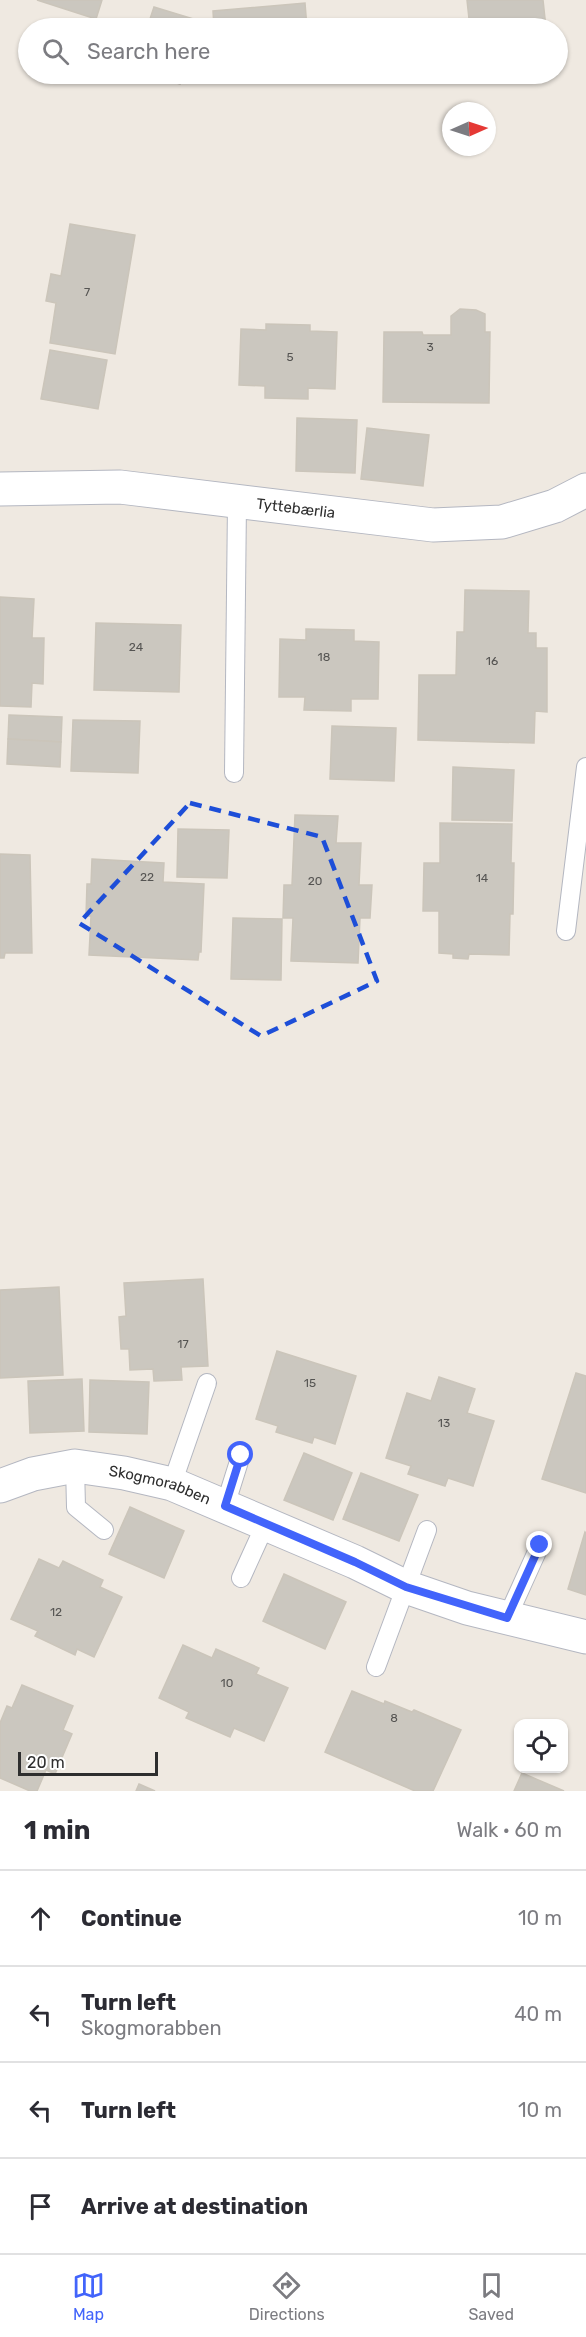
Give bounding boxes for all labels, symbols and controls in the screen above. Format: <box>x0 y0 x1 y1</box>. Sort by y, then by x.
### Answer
search box <box>18 18 568 84</box>
icon: search <box>39 35 72 68</box>
text: Search here <box>87 38 210 65</box>
north arrow <box>442 102 496 156</box>
house number: 7 <box>84 285 90 299</box>
house number: 3 <box>426 340 434 354</box>
house number: 5 <box>286 350 294 364</box>
street label: Tyttebærlia <box>255 495 336 522</box>
house number: 24 <box>129 640 144 654</box>
house number: 18 <box>318 650 330 664</box>
house number: 16 <box>486 654 498 668</box>
house number: 22 <box>140 870 154 884</box>
house number: 14 <box>476 871 489 885</box>
house number: 20 <box>308 874 322 888</box>
house number: 17 <box>177 1337 189 1351</box>
house number: 15 <box>304 1376 316 1390</box>
house number: 13 <box>438 1416 450 1430</box>
route start <box>227 1441 253 1467</box>
street label: Skogmorabben <box>108 1462 213 1508</box>
route end <box>526 1531 552 1557</box>
house number: 12 <box>50 1605 62 1619</box>
house number: 10 <box>221 1676 233 1690</box>
house number: 8 <box>390 1711 398 1725</box>
map controls <box>514 1719 568 1773</box>
button: locate <box>514 1719 568 1773</box>
scale bar <box>18 1749 158 1776</box>
text: 20 m <box>27 1753 65 1772</box>
text: 1 min <box>24 1815 90 1846</box>
text: Walk · 60 m <box>457 1818 562 1842</box>
icon: ahead <box>24 1902 57 1935</box>
text: Continue <box>81 1905 182 1932</box>
text: 10 m <box>518 1906 562 1930</box>
text: Turn left <box>81 1989 176 2016</box>
icon: left <box>24 1998 57 2031</box>
text: 40 m <box>514 2002 562 2026</box>
text: Skogmorabben <box>81 2016 222 2040</box>
icon: left <box>24 2094 57 2127</box>
text: Turn left <box>81 2097 176 2124</box>
text: 10 m <box>518 2098 562 2122</box>
icon: arrive <box>24 2190 57 2223</box>
text: Arrive at destination <box>81 2193 308 2220</box>
tab: Map <box>72 2269 105 2324</box>
tab: Directions <box>249 2269 325 2324</box>
tab: Saved <box>468 2269 514 2324</box>

